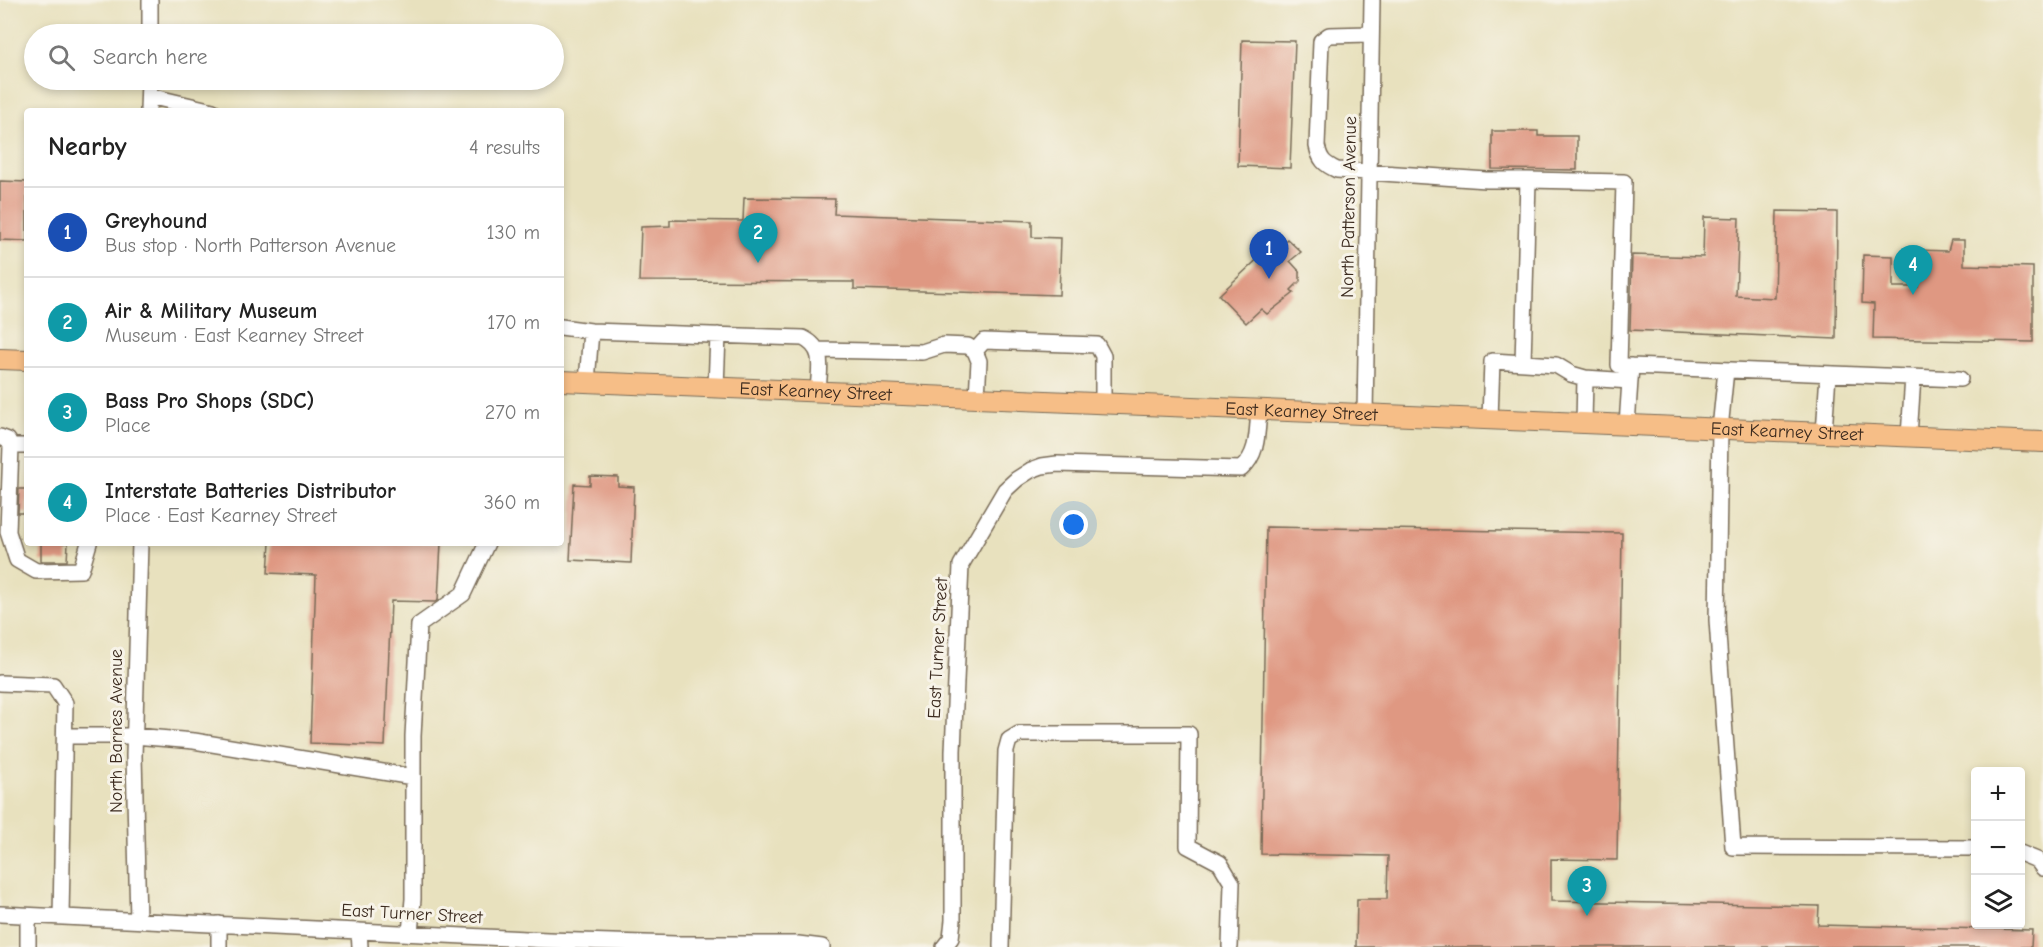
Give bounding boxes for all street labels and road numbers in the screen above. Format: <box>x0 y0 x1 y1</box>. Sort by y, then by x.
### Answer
street label: North Patterson Avenue <box>1337 116 1361 298</box>
street label: East Kearney Street <box>739 378 893 405</box>
street label: East Kearney Street <box>1225 398 1379 425</box>
street label: East Kearney Street <box>1710 418 1864 445</box>
street label: East Turner Street <box>924 576 952 719</box>
street label: North Barnes Avenue <box>106 649 127 813</box>
street label: East Turner Street <box>341 900 484 928</box>

